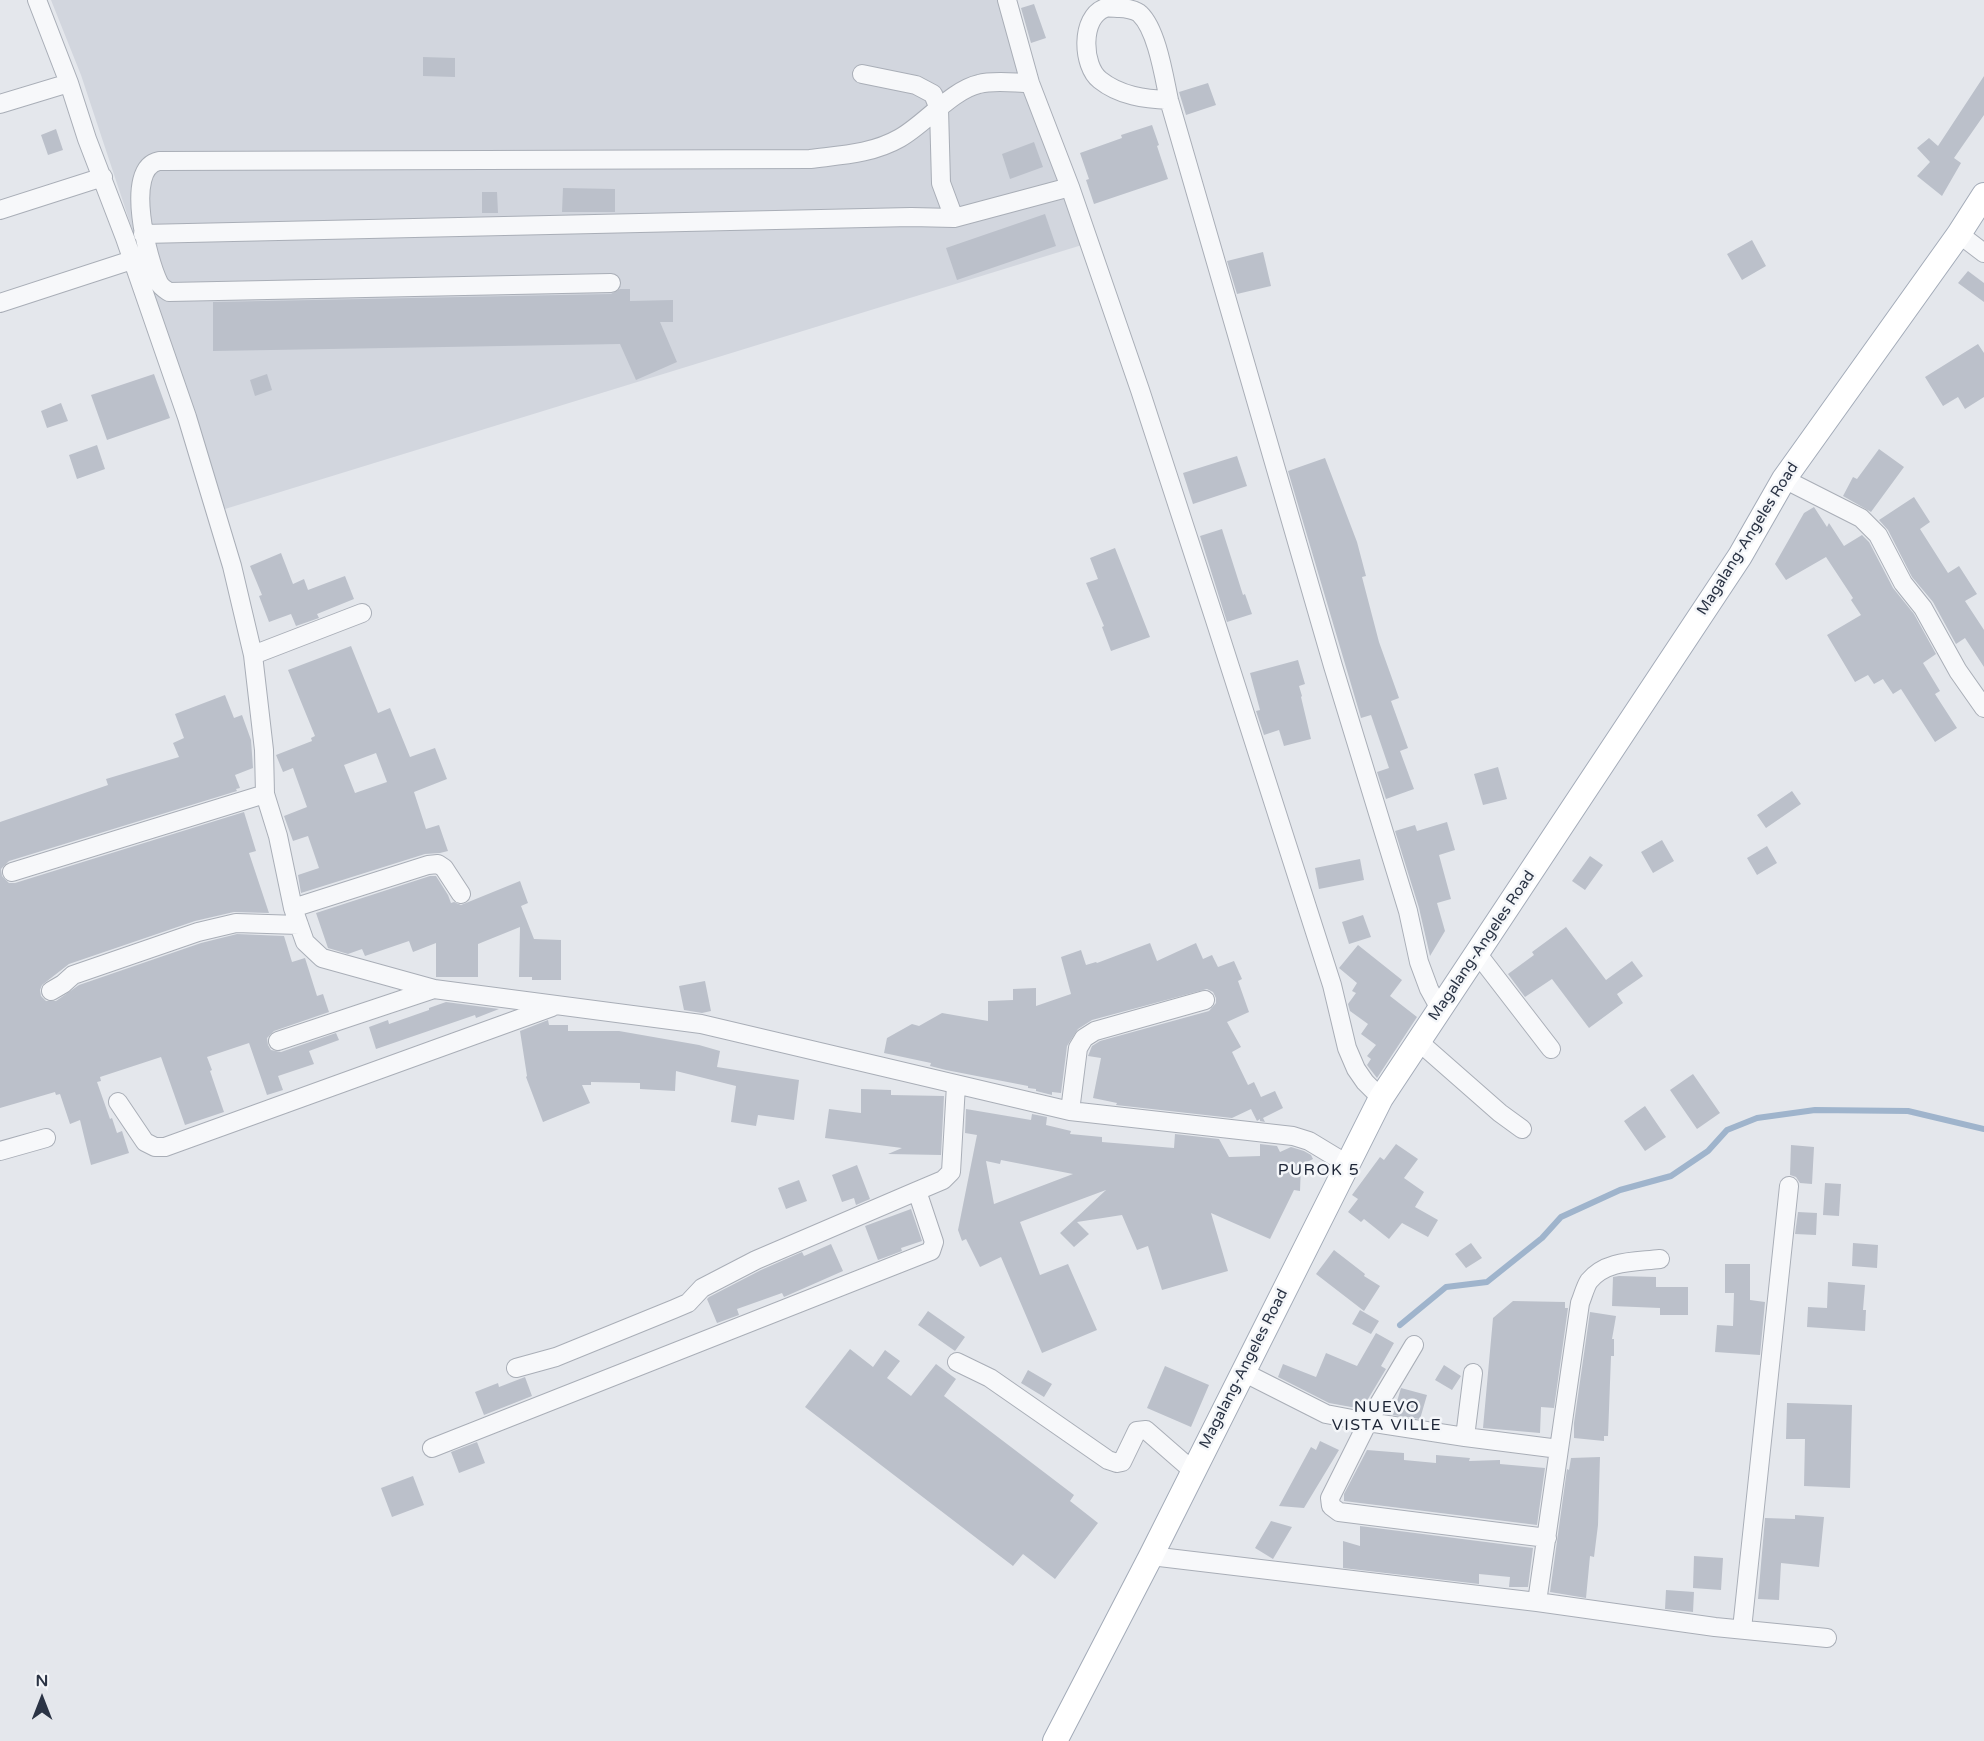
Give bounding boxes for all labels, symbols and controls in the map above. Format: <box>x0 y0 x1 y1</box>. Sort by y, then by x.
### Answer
street label: Magalang-Angeles Road <box>1694 459 1802 619</box>
street label: Magalang-Angeles Road <box>1425 868 1539 1024</box>
district label: PUROK 5 <box>1278 1161 1360 1181</box>
street label: Magalang-Angeles Road <box>1196 1286 1292 1452</box>
district label: NUEVO VISTA VILLE <box>1332 1398 1442 1436</box>
north arrow <box>12 1669 72 1729</box>
text: N <box>36 1671 48 1691</box>

